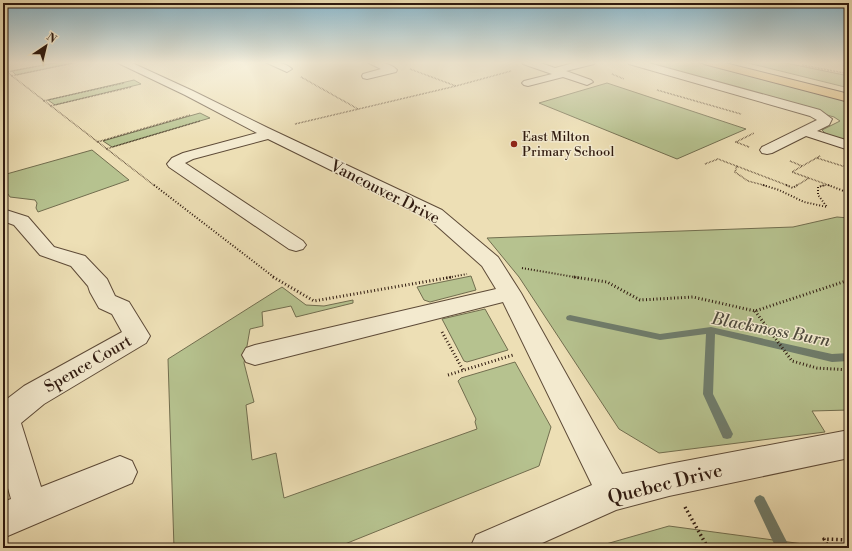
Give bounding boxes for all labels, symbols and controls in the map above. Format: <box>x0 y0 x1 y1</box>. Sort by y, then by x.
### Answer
north arrow <box>26 26 66 66</box>
text: N <box>44 30 59 47</box>
place label: East Milton Primary School <box>522 129 614 160</box>
marker: East Milton Primary School <box>509 139 519 149</box>
street label: Vancouver Drive <box>326 155 443 228</box>
water label: Blackmoss Burn <box>709 308 833 352</box>
street label: Spence Court <box>41 331 136 397</box>
street label: Quebec Drive <box>605 458 725 510</box>

